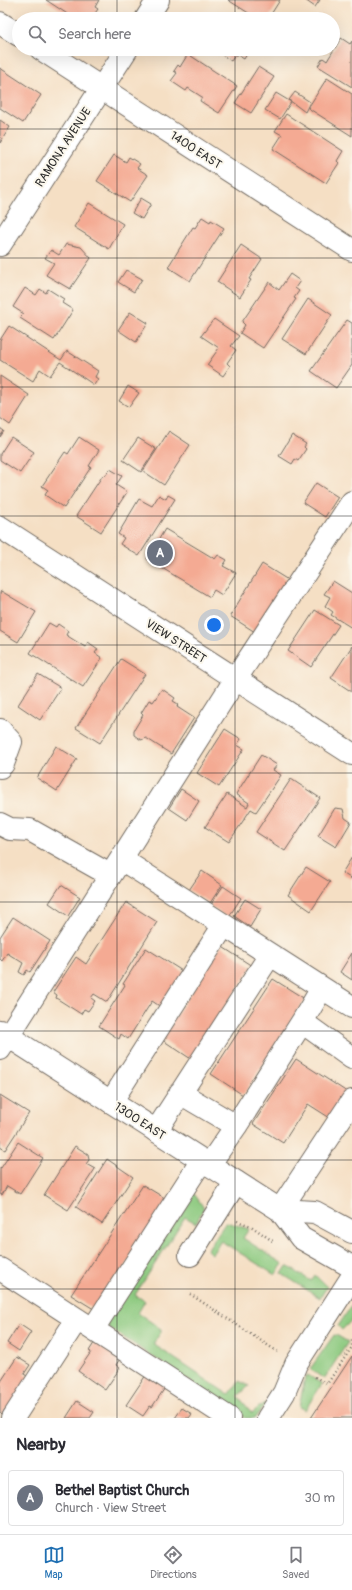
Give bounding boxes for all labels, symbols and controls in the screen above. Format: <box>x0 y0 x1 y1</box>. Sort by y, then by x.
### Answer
search box <box>12 12 340 56</box>
icon: search <box>26 23 48 45</box>
text: Search here <box>58 25 131 44</box>
street label: RAMONA AVENUE <box>32 105 95 190</box>
street label: 1400 EAST <box>167 128 225 173</box>
pin: A <box>147 538 173 568</box>
your location <box>204 615 224 635</box>
street label: VIEW STREET <box>143 616 209 667</box>
street label: 1300 EAST <box>111 1099 168 1144</box>
text: Nearby <box>16 1434 65 1455</box>
text: Bethel Baptist Church <box>55 1481 189 1500</box>
text: A <box>26 1490 34 1506</box>
text: 30 m <box>305 1490 335 1506</box>
text: Church · View Street <box>55 1500 166 1516</box>
tab: Map <box>43 1544 65 1581</box>
tab: Directions <box>150 1544 197 1581</box>
tab: Saved <box>282 1544 309 1581</box>

